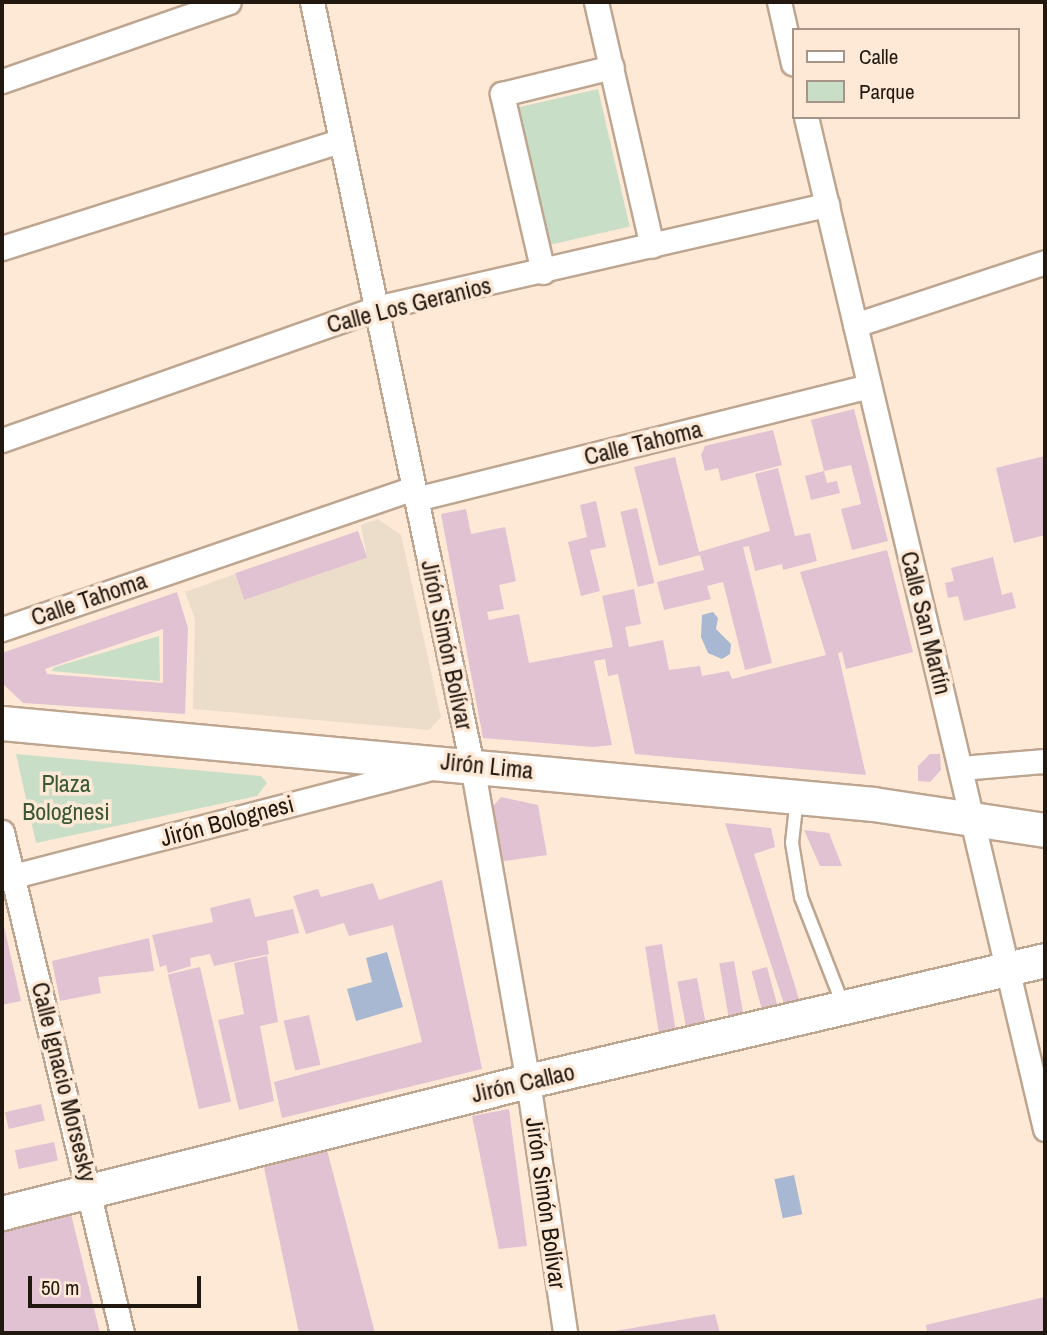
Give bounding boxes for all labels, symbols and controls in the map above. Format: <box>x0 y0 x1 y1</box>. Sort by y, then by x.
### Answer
legend <box>792 28 1019 119</box>
text: Calle <box>859 42 898 71</box>
text: Parque <box>859 77 915 106</box>
street label: Calle Los Geranios <box>324 271 494 339</box>
street label: Calle Tahoma <box>581 414 705 472</box>
street label: Calle San Martín <box>894 548 958 698</box>
street label: Jirón Simón Bolívar <box>415 557 479 733</box>
street label: Calle Tahoma <box>27 566 151 632</box>
street label: Jirón Lima <box>439 747 535 785</box>
park label: Plaza Bolognesi <box>22 770 110 826</box>
street label: Jirón Bolognesi <box>157 789 297 853</box>
street label: Calle Ignacio Morsesky <box>25 979 103 1185</box>
street label: Jirón Callao <box>469 1057 577 1109</box>
street label: Jirón Simón Bolívar <box>520 1115 572 1291</box>
scale bar <box>32 1262 205 1306</box>
text: 50 m <box>41 1273 79 1302</box>

